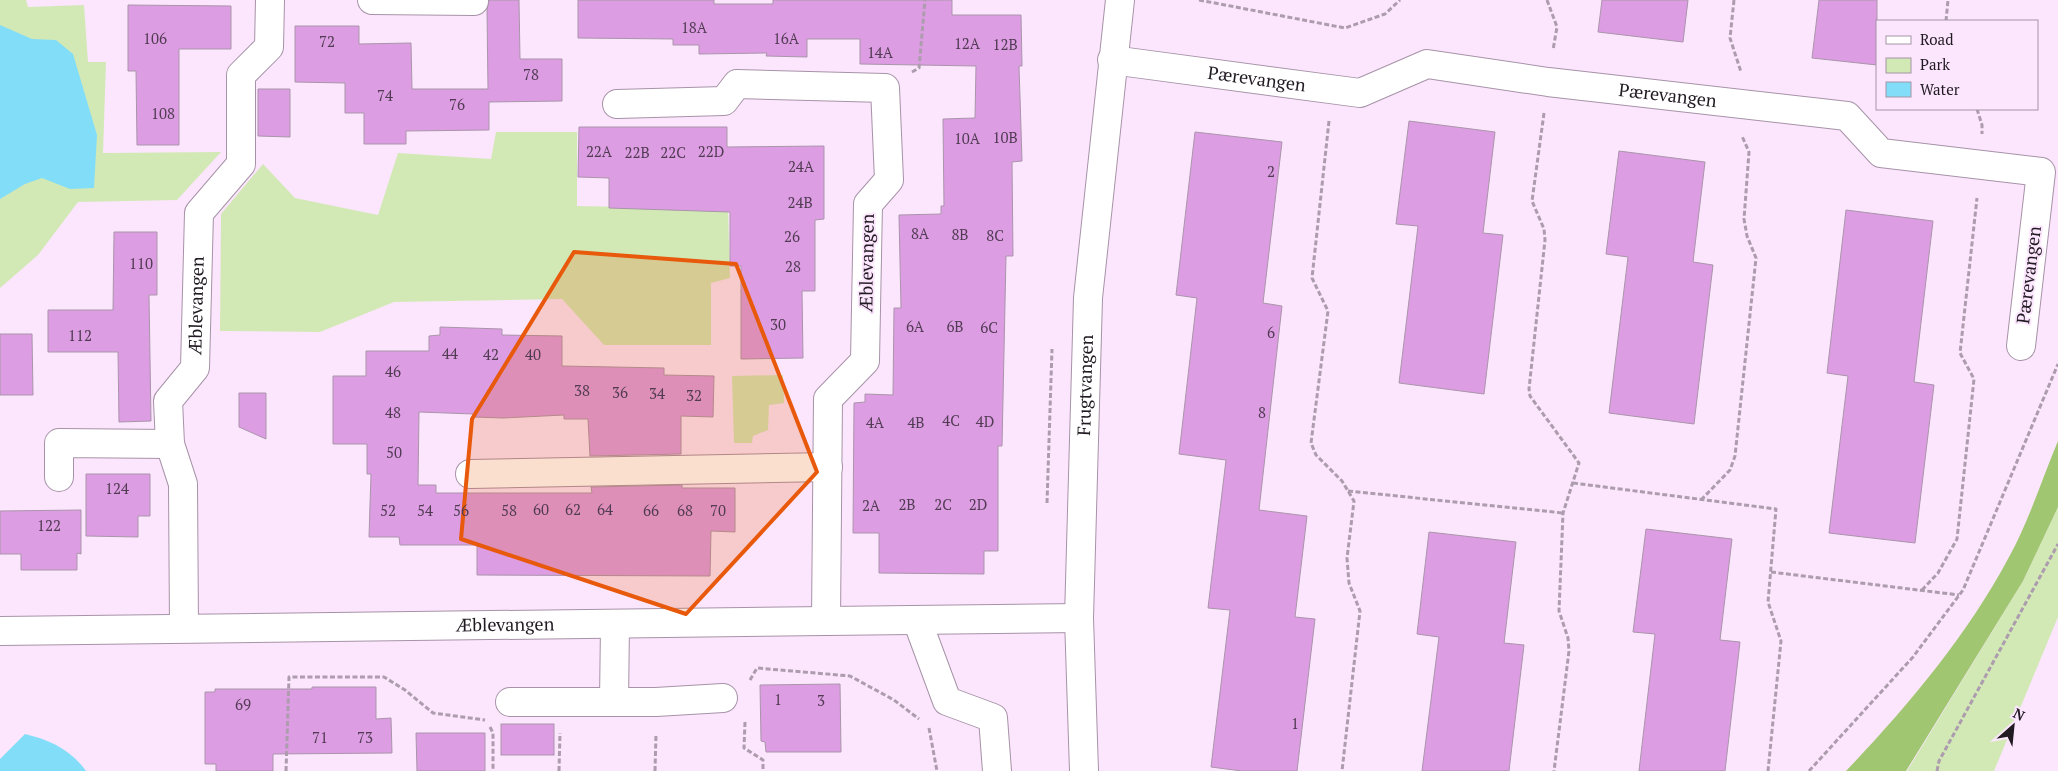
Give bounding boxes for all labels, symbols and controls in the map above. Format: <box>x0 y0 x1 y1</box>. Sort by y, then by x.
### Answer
house number: 18A <box>681 17 708 37</box>
legend <box>1876 20 2038 110</box>
house number: 106 <box>143 28 167 48</box>
house number: 16A <box>773 28 800 48</box>
text: Road <box>1920 29 1953 49</box>
house number: 72 <box>319 31 335 51</box>
house number: 12A <box>954 33 981 53</box>
house number: 12B <box>992 34 1018 54</box>
house number: 14A <box>867 42 894 62</box>
text: Park <box>1920 54 1950 74</box>
street label: Pærevangen <box>1206 60 1308 97</box>
house number: 78 <box>523 64 539 84</box>
street label: Pærevangen <box>1617 77 1718 112</box>
text: Water <box>1920 79 1960 99</box>
house number: 74 <box>377 85 393 105</box>
house number: 76 <box>449 94 465 114</box>
house number: 108 <box>151 103 175 123</box>
house number: 10B <box>992 127 1018 147</box>
house number: 10A <box>954 128 981 148</box>
house number: 22A <box>586 141 613 161</box>
house number: 22D <box>698 141 724 161</box>
house number: 22B <box>624 142 650 162</box>
house number: 22C <box>660 142 686 162</box>
house number: 24A <box>788 156 815 176</box>
house number: 2 <box>1267 161 1275 181</box>
house number: 24B <box>787 192 813 212</box>
street label: Æblevangen <box>853 213 879 313</box>
house number: 8A <box>911 223 930 243</box>
house number: 8B <box>951 224 969 244</box>
street label: Pærevangen <box>2010 224 2046 325</box>
house number: 8C <box>986 225 1004 245</box>
house number: 26 <box>784 226 800 246</box>
house number: 110 <box>129 253 153 273</box>
street label: Æblevangen <box>182 256 209 355</box>
house number: 28 <box>785 256 801 276</box>
house number: 30 <box>770 314 786 334</box>
house number: 6A <box>906 316 925 336</box>
house number: 6B <box>946 316 964 336</box>
house number: 6C <box>980 317 998 337</box>
house number: 6 <box>1267 322 1275 342</box>
house number: 112 <box>68 325 92 345</box>
street label: Frugtvangen <box>1071 334 1098 436</box>
house number: 44 <box>442 343 458 363</box>
house number: 42 <box>483 344 499 364</box>
house number: 40 <box>525 344 541 364</box>
house number: 46 <box>385 361 401 381</box>
house number: 38 <box>574 380 590 400</box>
house number: 36 <box>612 382 628 402</box>
house number: 34 <box>649 383 665 403</box>
house number: 32 <box>686 385 702 405</box>
house number: 48 <box>385 402 401 422</box>
house number: 8 <box>1258 402 1266 422</box>
house number: 4C <box>942 410 960 430</box>
house number: 4D <box>976 411 994 431</box>
house number: 4A <box>866 412 885 432</box>
house number: 4B <box>907 412 925 432</box>
house number: 50 <box>386 442 402 462</box>
house number: 124 <box>105 478 129 498</box>
house number: 2B <box>898 494 916 514</box>
house number: 2C <box>934 494 952 514</box>
house number: 2D <box>969 494 987 514</box>
house number: 2A <box>862 495 881 515</box>
house number: 60 <box>533 499 549 519</box>
house number: 62 <box>565 499 581 519</box>
house number: 64 <box>597 499 613 519</box>
house number: 52 <box>380 500 396 520</box>
house number: 54 <box>417 500 433 520</box>
house number: 56 <box>453 500 469 520</box>
house number: 58 <box>501 500 517 520</box>
house number: 66 <box>643 500 659 520</box>
house number: 68 <box>677 500 693 520</box>
house number: 70 <box>710 500 726 520</box>
house number: 122 <box>37 515 61 535</box>
street label: Æblevangen <box>455 611 555 637</box>
house number: 1 <box>774 689 782 709</box>
house number: 3 <box>817 690 825 710</box>
house number: 69 <box>235 694 251 714</box>
north arrow <box>1988 701 2038 751</box>
text: N <box>2010 703 2029 725</box>
house number: 1 <box>1291 713 1299 733</box>
house number: 71 <box>312 727 328 747</box>
house number: 73 <box>357 727 373 747</box>

